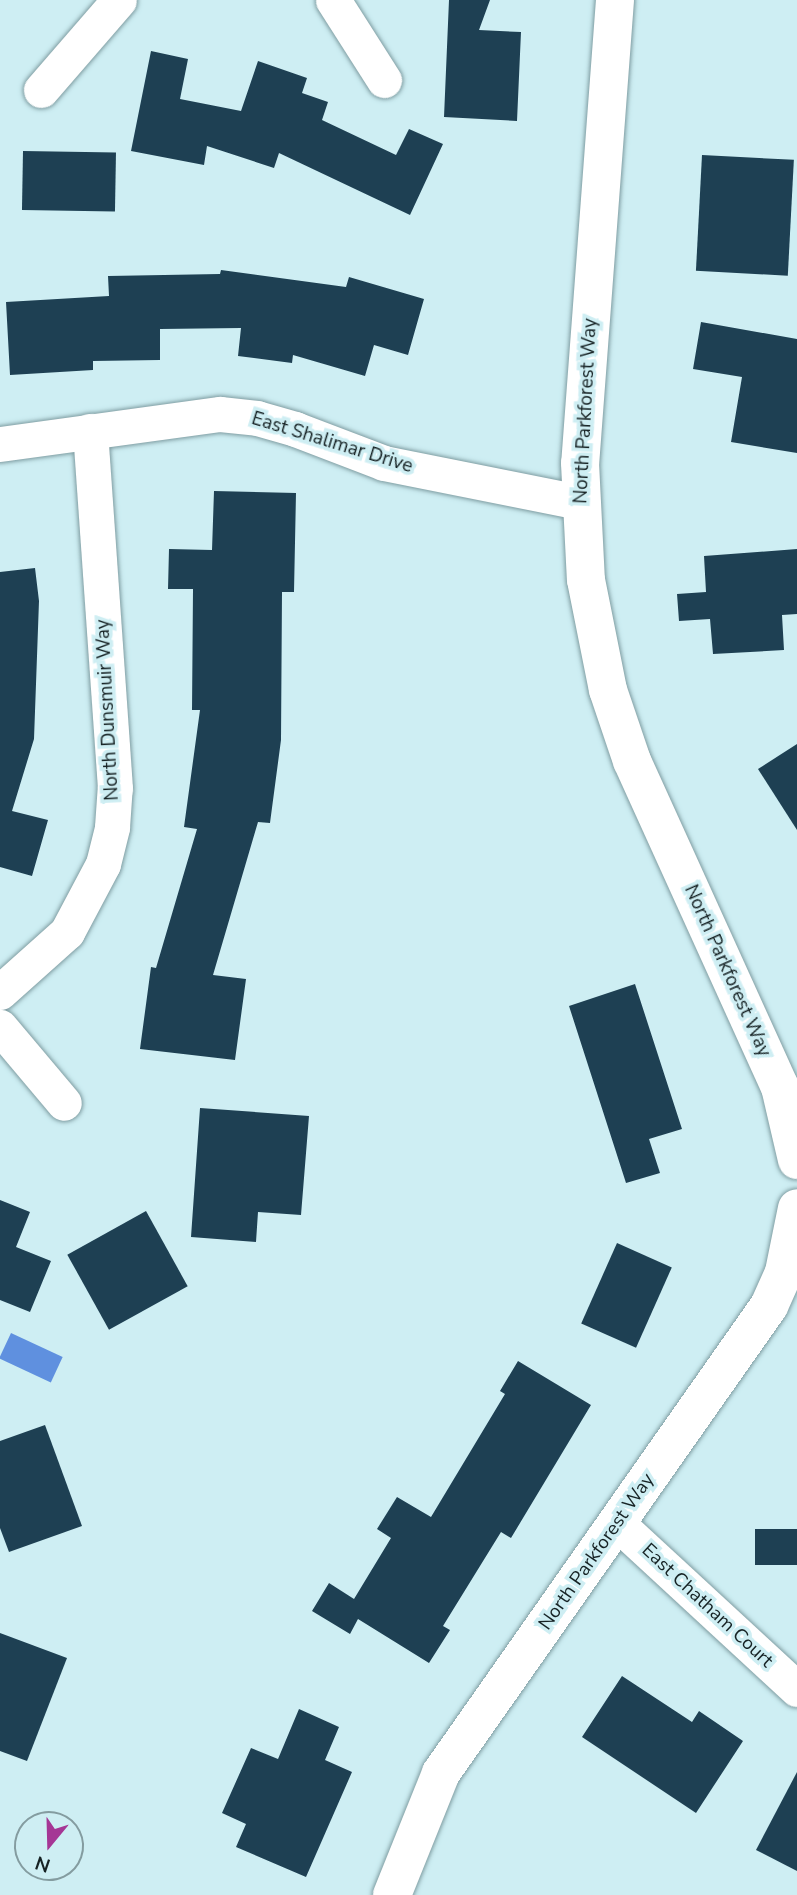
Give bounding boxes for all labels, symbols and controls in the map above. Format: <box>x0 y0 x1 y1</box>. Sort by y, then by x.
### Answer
street label: North Parkforest Way <box>570 318 602 504</box>
street label: East Shalimar Drive <box>249 408 415 478</box>
street label: North Dunsmuir Way <box>92 619 124 801</box>
street label: North Parkforest Way <box>679 882 775 1060</box>
street label: North Parkforest Way <box>534 1469 660 1635</box>
street label: East Chatham Court <box>637 1539 777 1673</box>
north arrow <box>14 1811 84 1881</box>
text: N <box>32 1849 54 1879</box>

